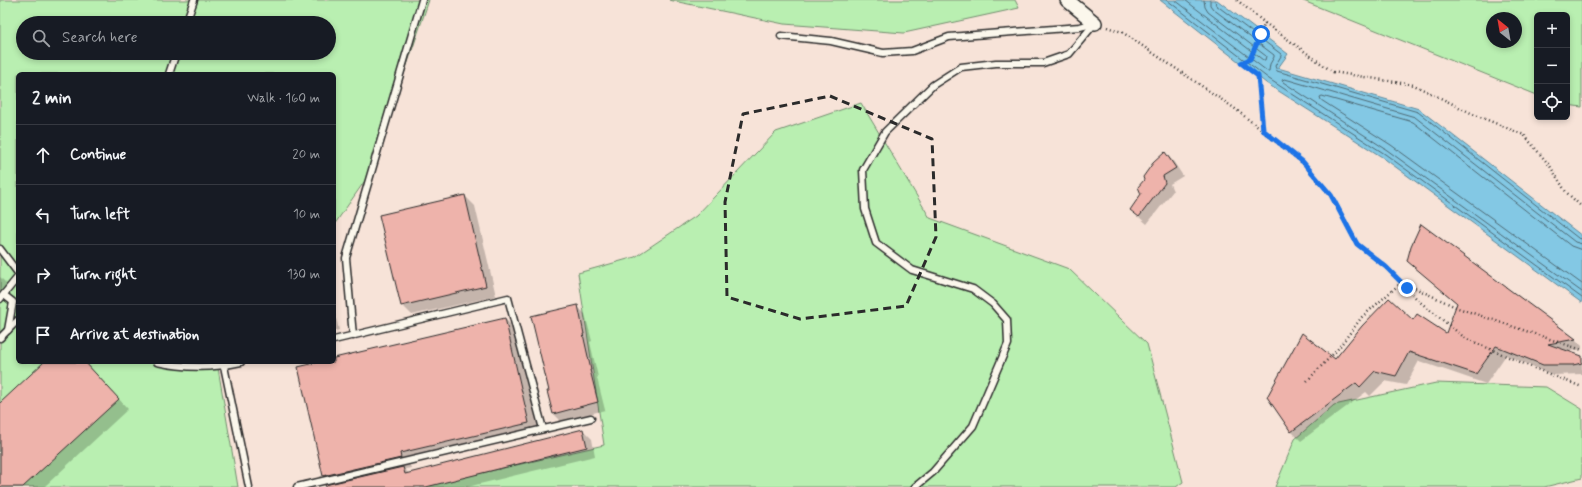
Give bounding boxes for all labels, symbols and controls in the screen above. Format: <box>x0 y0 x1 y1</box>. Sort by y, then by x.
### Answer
north arrow <box>1486 12 1522 48</box>
map controls <box>1534 12 1570 120</box>
button: + <box>1534 12 1570 48</box>
search box <box>16 16 336 60</box>
route start <box>1252 25 1270 43</box>
icon: search <box>30 27 52 49</box>
text: Search here <box>62 28 138 48</box>
button: − <box>1534 48 1570 84</box>
button: locate <box>1534 84 1570 120</box>
text: 2 min <box>32 87 72 109</box>
text: Walk · 160 m <box>247 90 320 107</box>
icon: ahead <box>32 144 54 166</box>
text: Continue <box>70 145 126 165</box>
text: 20 m <box>292 146 320 163</box>
icon: left <box>32 204 54 226</box>
text: Turn left <box>70 205 130 225</box>
text: 10 m <box>293 206 320 223</box>
icon: right <box>32 264 54 286</box>
text: Turn right <box>70 265 137 285</box>
text: 130 m <box>287 266 320 283</box>
route end <box>1398 279 1416 297</box>
icon: arrive <box>32 324 54 346</box>
text: Arrive at destination <box>70 325 199 345</box>

